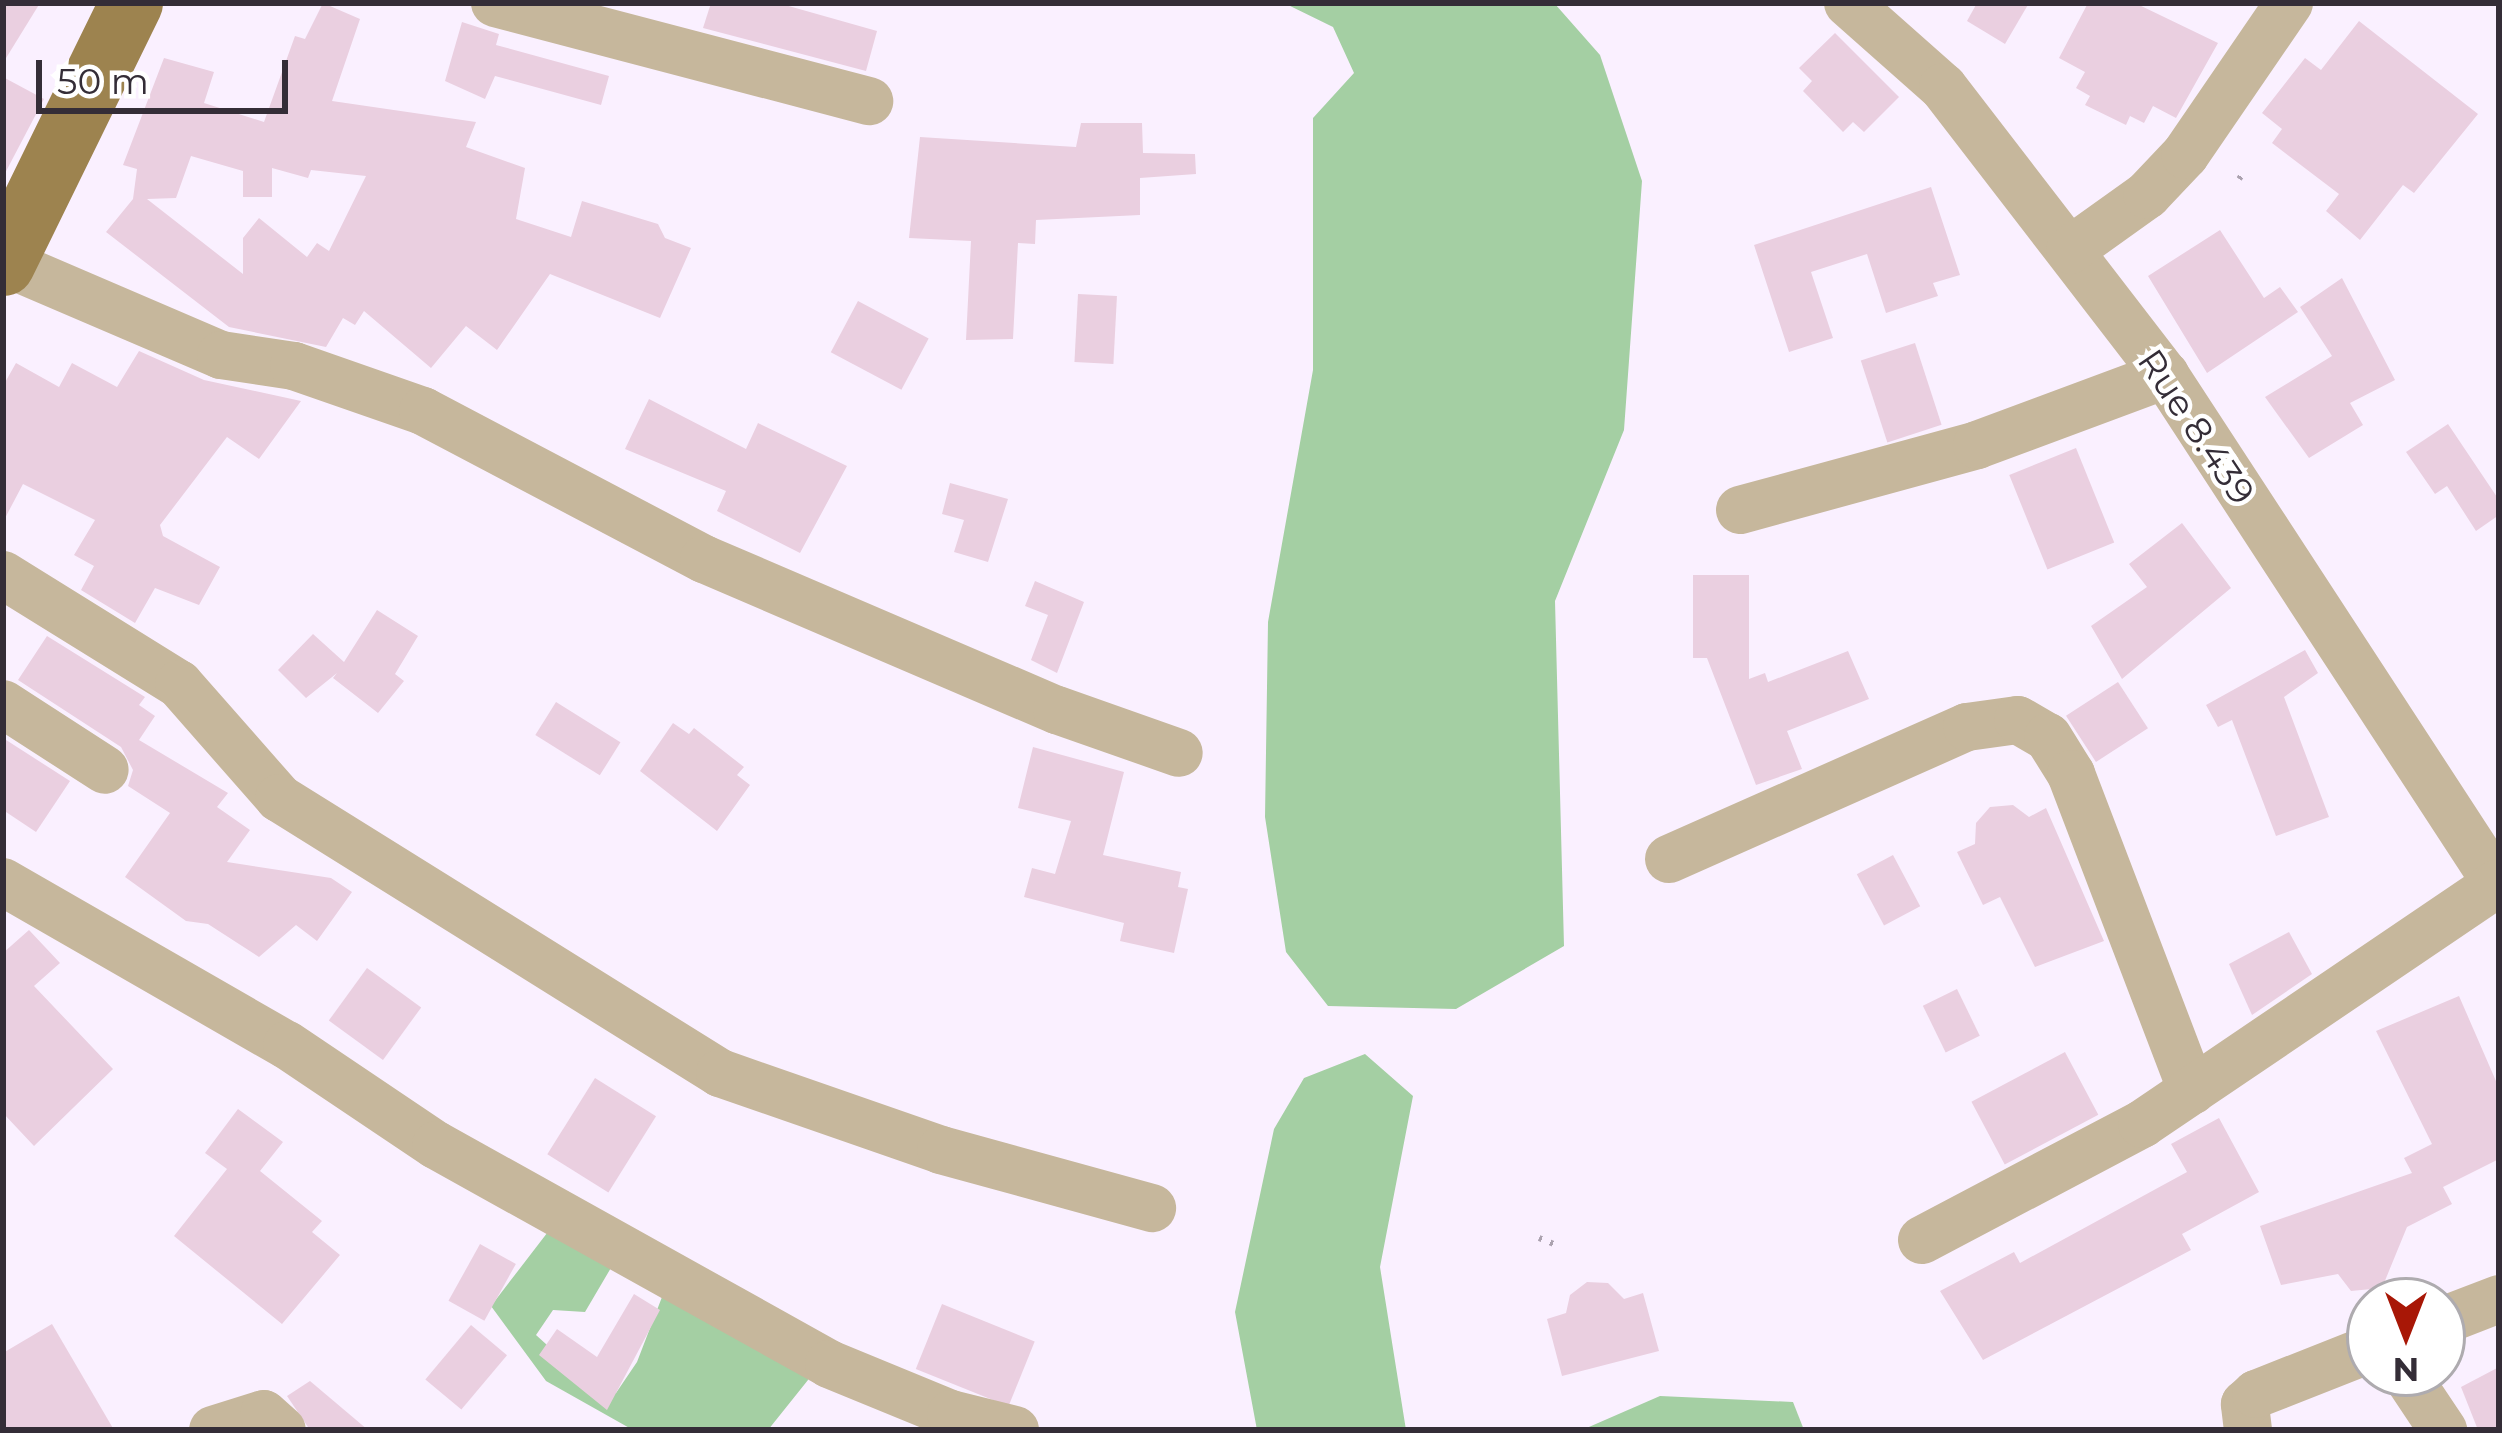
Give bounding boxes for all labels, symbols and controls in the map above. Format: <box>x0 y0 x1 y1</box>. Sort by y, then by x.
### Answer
scale bar <box>42 36 294 110</box>
text: 50 m <box>57 59 149 103</box>
street label: Rue 8.439 <box>2128 341 2264 513</box>
north arrow <box>2346 1277 2466 1397</box>
text: N <box>2393 1350 2419 1390</box>

